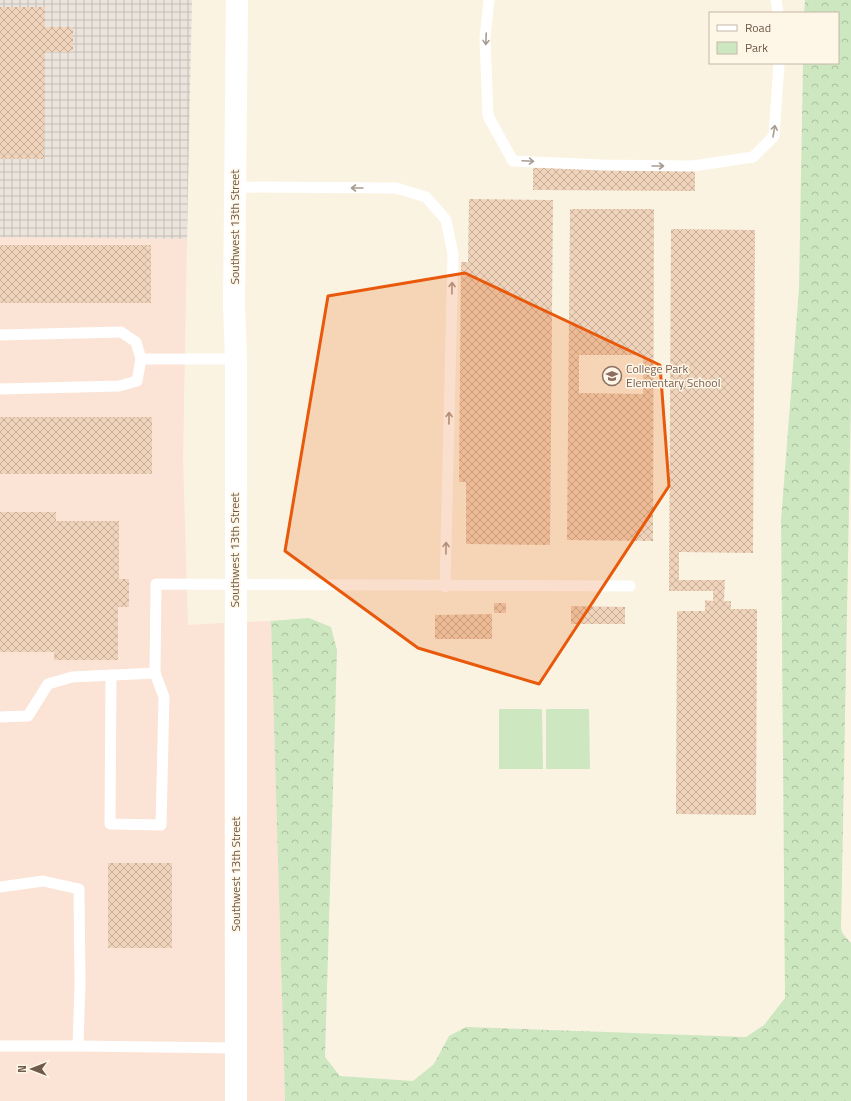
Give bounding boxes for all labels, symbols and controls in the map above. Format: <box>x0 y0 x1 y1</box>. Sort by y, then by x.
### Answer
legend <box>709 12 839 64</box>
text: Road <box>745 18 771 37</box>
one-way arrow <box>482 32 490 45</box>
text: Park <box>745 38 768 57</box>
one-way arrow <box>770 125 778 138</box>
one-way arrow <box>521 158 534 165</box>
one-way arrow <box>651 162 664 170</box>
street label: Southwest 13th Street <box>225 169 244 285</box>
one-way arrow <box>351 184 364 192</box>
one-way arrow <box>449 282 456 295</box>
place label: College Park Elementary School <box>626 359 720 392</box>
school or university icon: College Park Elementary School <box>601 365 623 387</box>
one-way arrow <box>446 412 453 425</box>
street label: Southwest 13th Street <box>225 492 244 608</box>
one-way arrow <box>442 542 450 555</box>
street label: Southwest 13th Street <box>226 816 245 932</box>
north arrow <box>12 1049 52 1089</box>
text: N <box>14 1065 30 1073</box>

